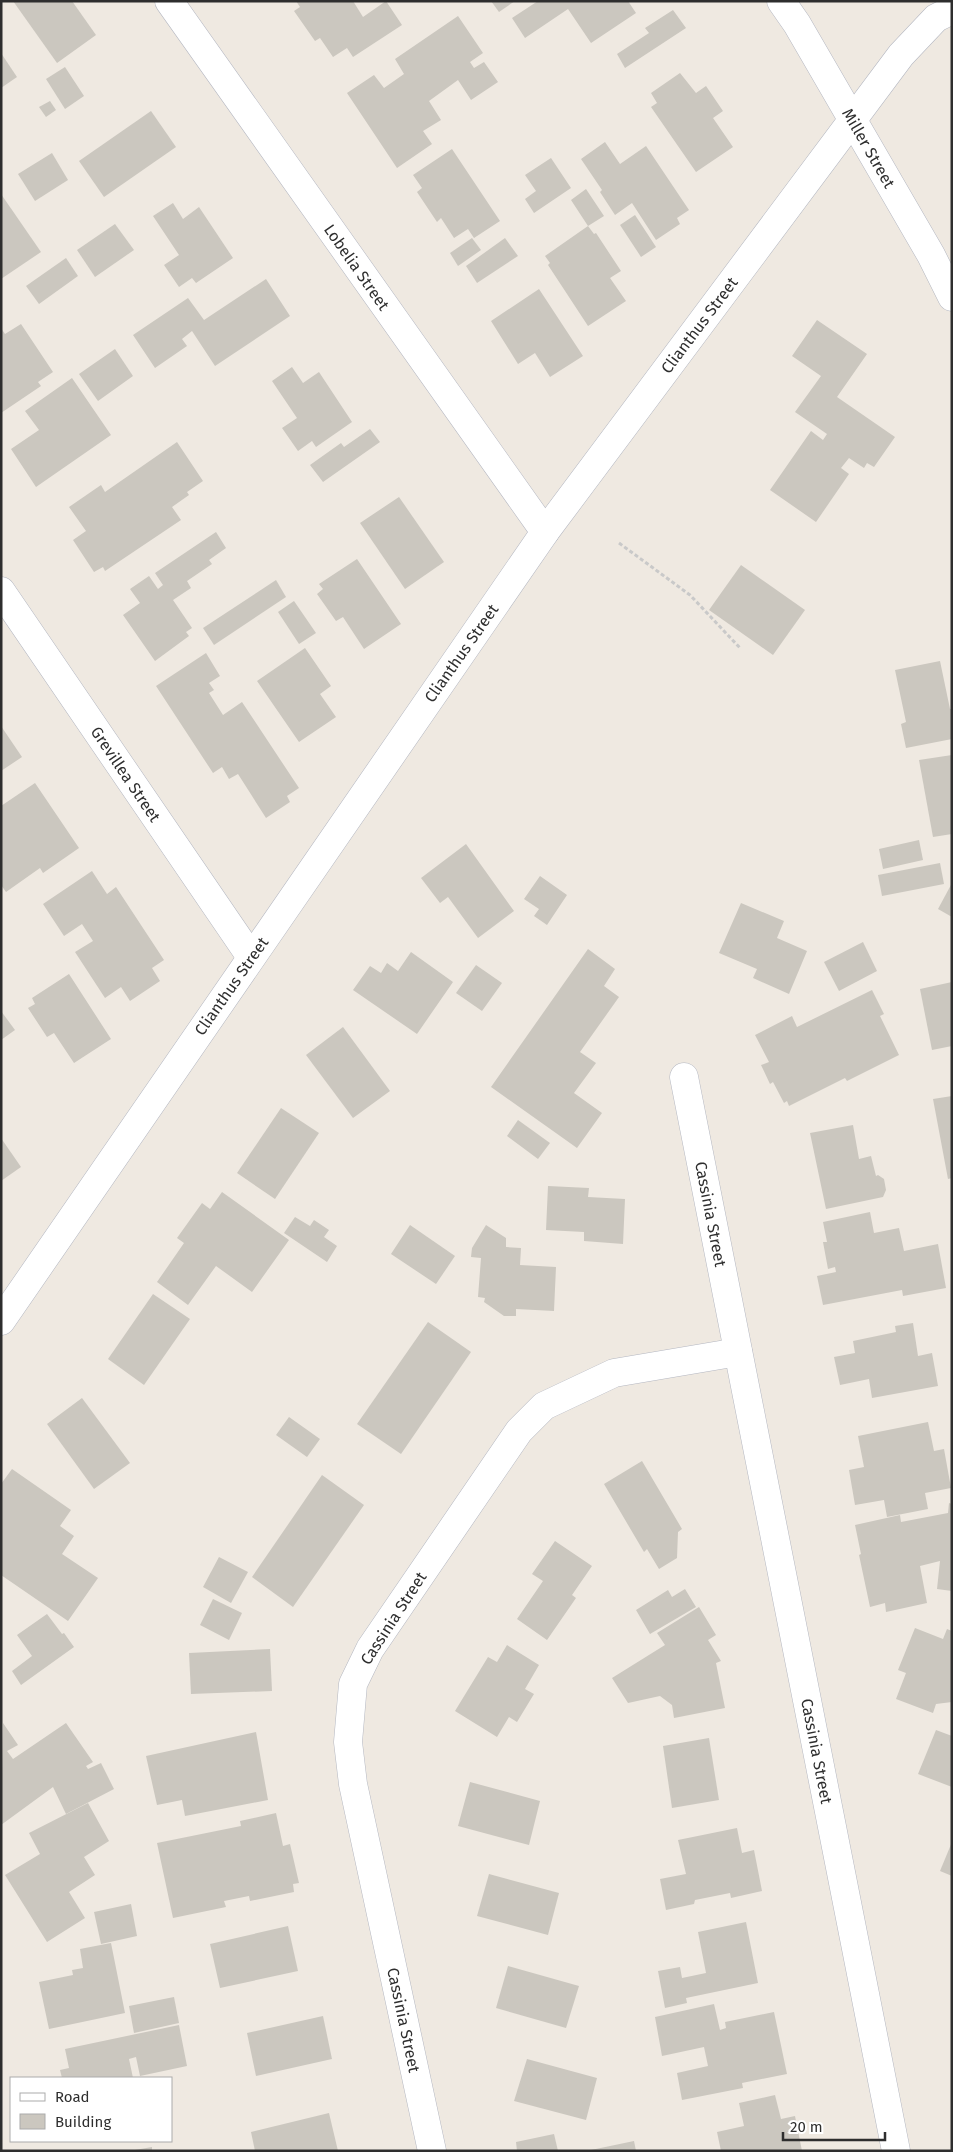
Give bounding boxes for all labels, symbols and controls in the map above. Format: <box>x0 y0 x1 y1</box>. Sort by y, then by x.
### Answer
street label: Miller Street <box>838 105 899 192</box>
street label: Lobelia Street <box>320 221 393 314</box>
street label: Clianthus Street <box>657 273 742 377</box>
street label: Clianthus Street <box>420 600 502 706</box>
street label: Grevillea Street <box>87 723 165 826</box>
street label: Clianthus Street <box>190 933 272 1039</box>
street label: Cassinia Street <box>691 1160 730 1269</box>
street label: Cassinia Street <box>356 1568 431 1668</box>
street label: Cassinia Street <box>797 1697 836 1806</box>
street label: Cassinia Street <box>383 1966 424 2075</box>
legend <box>10 2077 172 2142</box>
text: Road <box>55 2088 90 2106</box>
scale bar <box>783 2110 886 2142</box>
text: Building <box>55 2113 111 2131</box>
text: 20 m <box>790 2118 823 2136</box>

